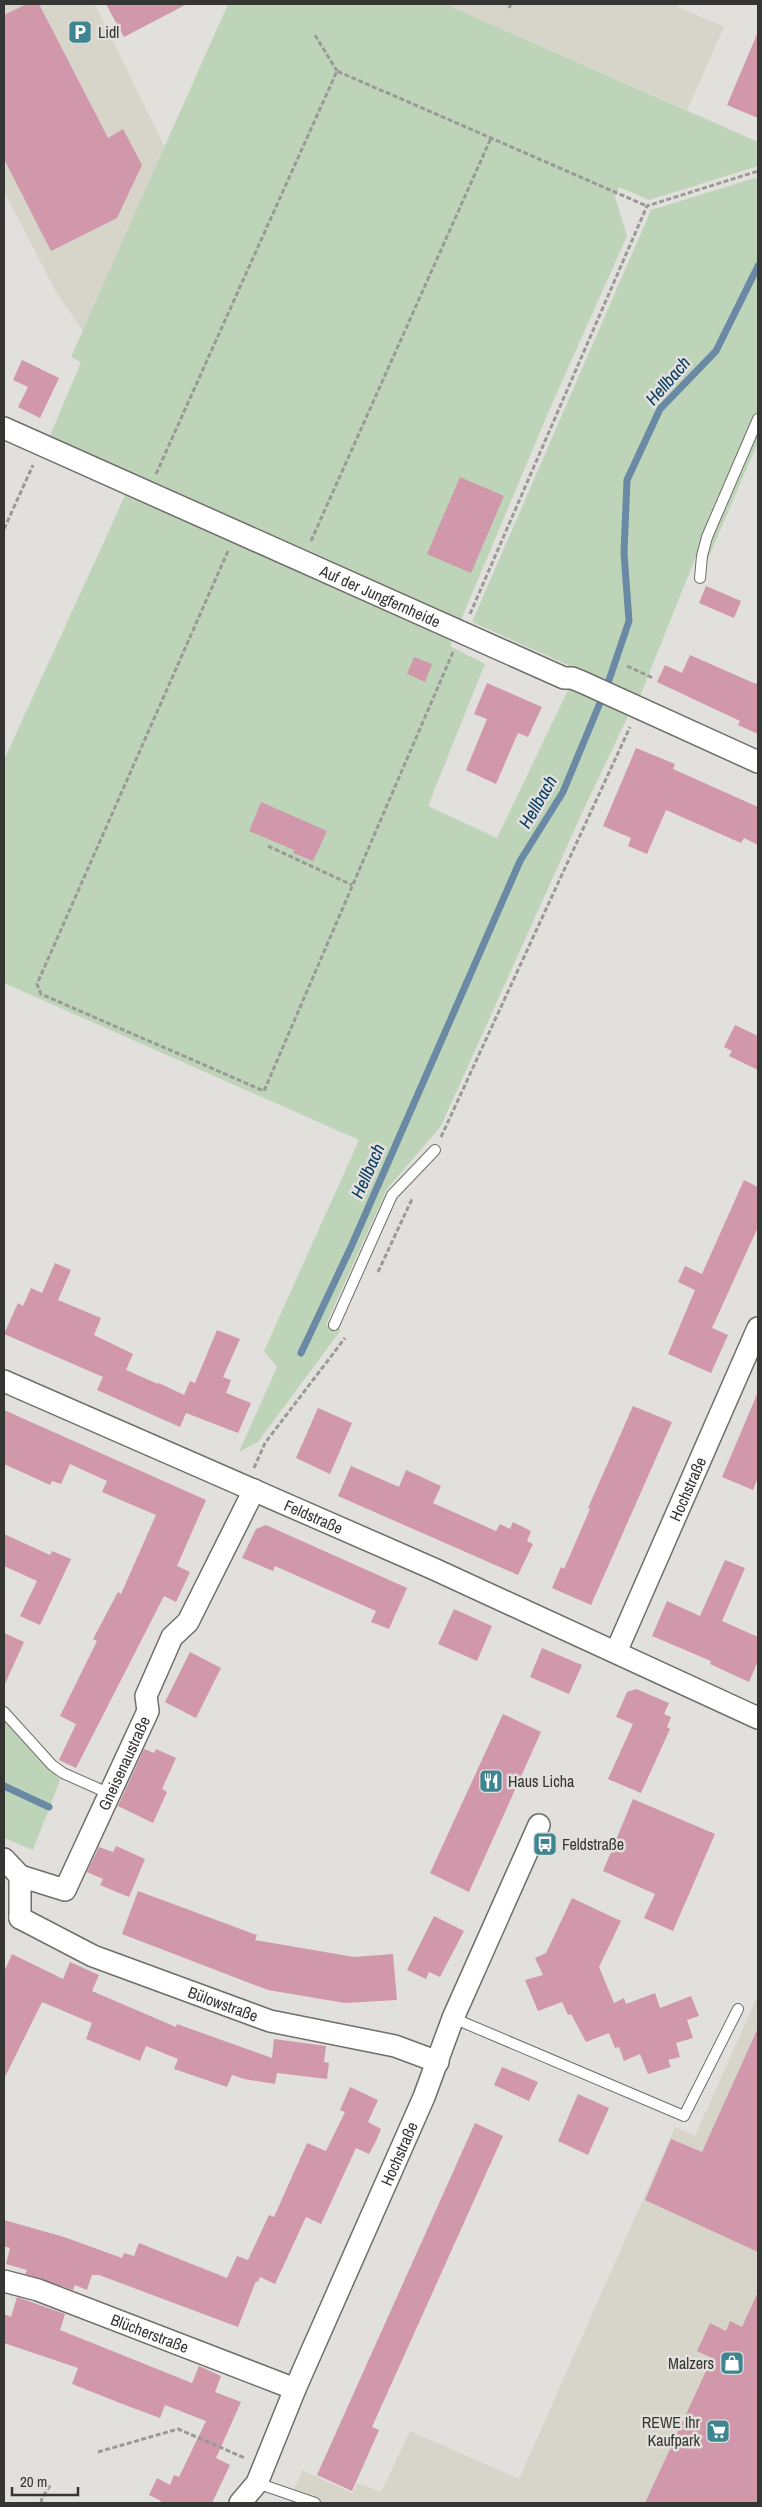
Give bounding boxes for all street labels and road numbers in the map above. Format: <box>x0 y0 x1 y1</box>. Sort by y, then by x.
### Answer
street label: Auf der Jungfernheide <box>315 559 444 632</box>
street label: Hochstraße <box>664 1453 711 1524</box>
street label: Feldstraße <box>281 1494 347 1539</box>
street label: Gneisenaustraße <box>93 1712 155 1814</box>
street label: Bülowstraße <box>185 1981 261 2027</box>
street label: Hochstraße <box>375 2118 423 2189</box>
street label: Blücherstraße <box>108 2308 192 2358</box>

